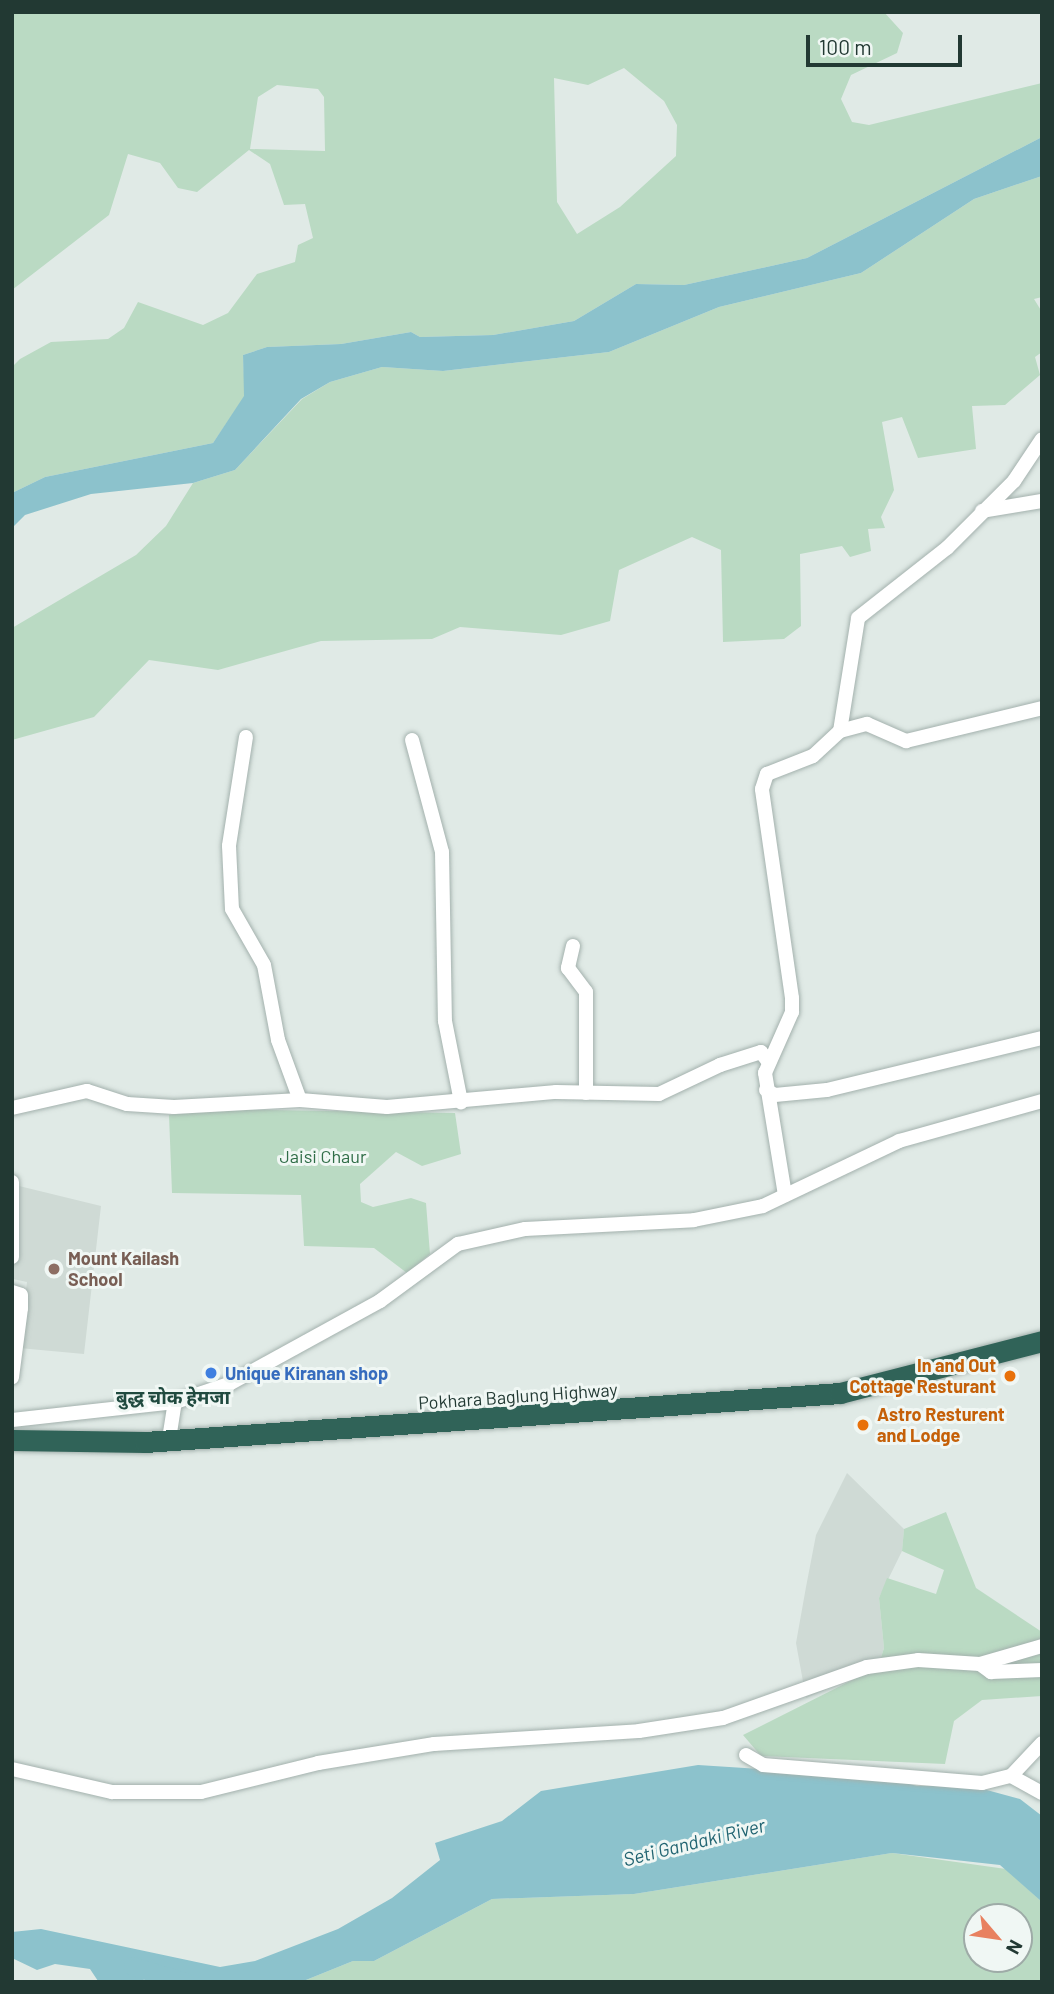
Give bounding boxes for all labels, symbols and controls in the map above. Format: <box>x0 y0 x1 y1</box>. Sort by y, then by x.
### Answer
scale bar <box>809 21 965 65</box>
text: 100 m <box>819 34 872 59</box>
park label: Jaisi Chaur <box>279 1145 367 1167</box>
place label: Mount Kailash School <box>68 1248 179 1290</box>
marker: Mount Kailash School <box>46 1261 62 1277</box>
place label: In and Out Cottage Resturant <box>849 1355 996 1398</box>
place label: Unique Kiranan shop <box>225 1362 388 1384</box>
marker: Unique Kiranan shop <box>203 1365 219 1381</box>
marker: In and Out Cottage Resturant <box>1002 1368 1018 1384</box>
street label: Pokhara Baglung Highway <box>418 1378 618 1414</box>
district label: बुद्ध चोक हेमजा <box>116 1386 230 1408</box>
place label: Astro Resturent and Lodge <box>877 1404 1005 1446</box>
marker: Astro Resturent and Lodge <box>855 1417 871 1433</box>
water label: Seti Gandaki River <box>621 1813 767 1871</box>
north arrow <box>963 1903 1033 1973</box>
text: N <box>1002 1936 1028 1959</box>

